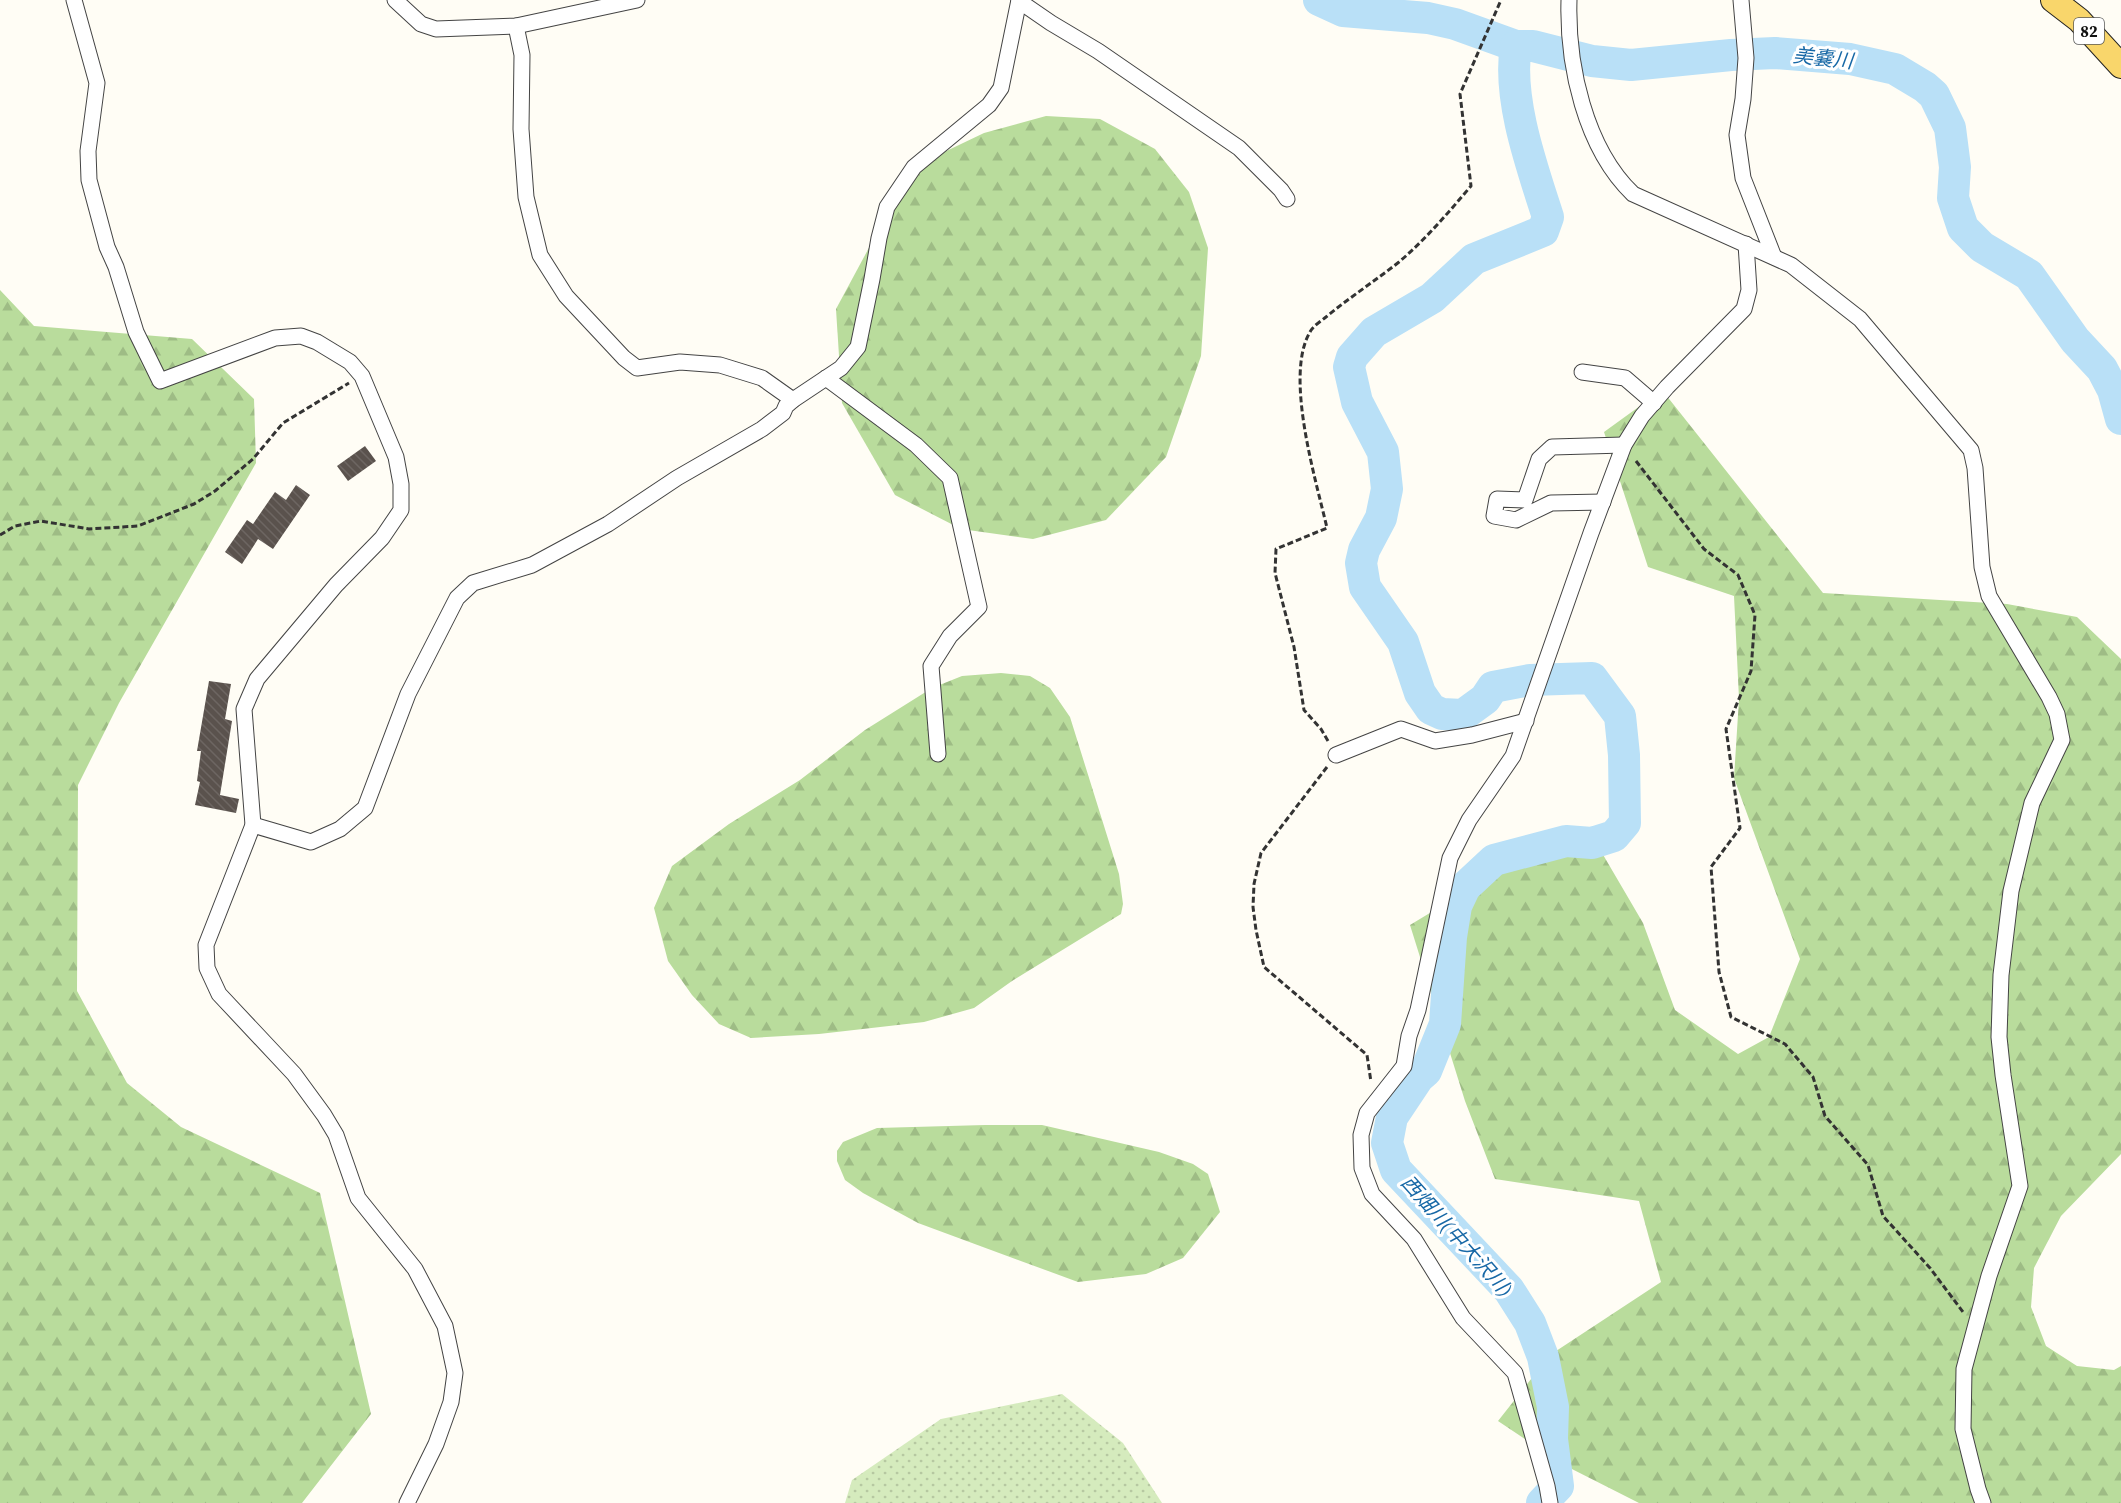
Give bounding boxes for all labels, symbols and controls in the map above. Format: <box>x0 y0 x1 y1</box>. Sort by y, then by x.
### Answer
road number: 82 <box>2074 18 2104 44</box>
water label: 美嚢川 <box>1792 41 1856 75</box>
water label: 西畑川(中大沢川) <box>1395 1169 1519 1303</box>

